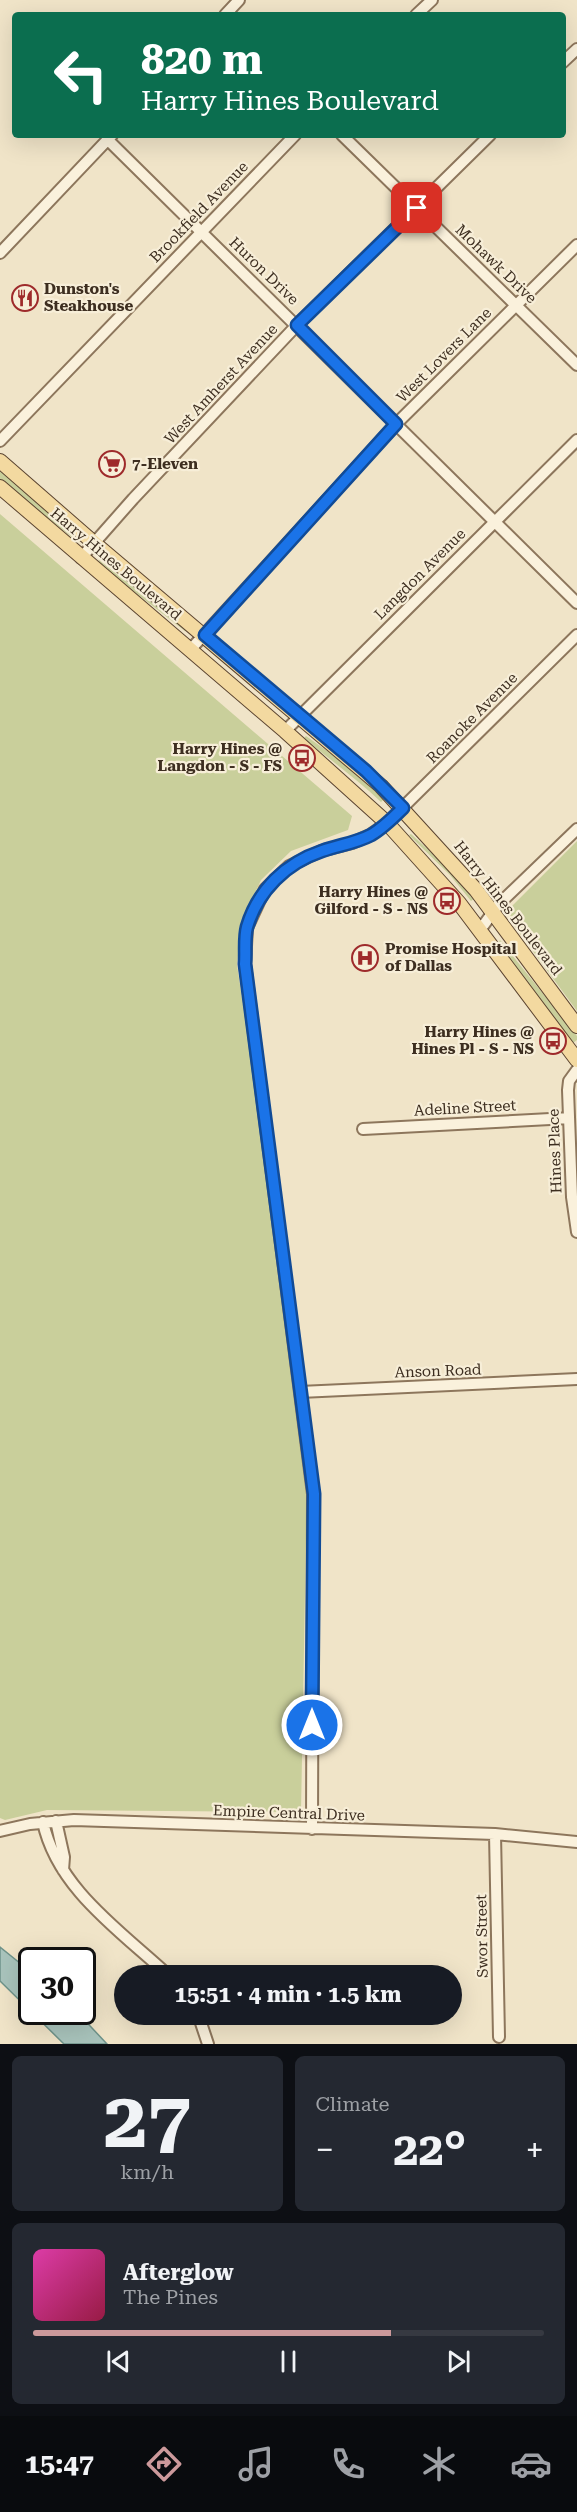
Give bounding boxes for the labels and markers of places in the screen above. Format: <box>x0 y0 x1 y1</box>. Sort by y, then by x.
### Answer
pin <box>391 182 442 233</box>
place label: Dunston's Steakhouse <box>44 280 133 315</box>
restaurant icon: Dunston's Steakhouse <box>10 283 40 313</box>
supermarket icon: 7-Eleven <box>97 449 127 479</box>
place label: 7-Eleven <box>132 455 198 473</box>
place label: Harry Hines @ Langdon - S - FS <box>158 740 283 775</box>
bus stop icon: Harry Hines @ Langdon - S - FS <box>287 743 317 773</box>
place label: Harry Hines @ Gilford - S - NS <box>314 883 429 918</box>
bus stop icon: Harry Hines @ Gilford - S - NS <box>432 886 462 916</box>
place label: Promise Hospital of Dallas <box>385 940 516 975</box>
hospital icon: Promise Hospital of Dallas <box>350 943 380 973</box>
place label: Harry Hines @ Hines Pl - S - NS <box>411 1023 535 1058</box>
bus stop icon: Harry Hines @ Hines Pl - S - NS <box>538 1026 568 1056</box>

